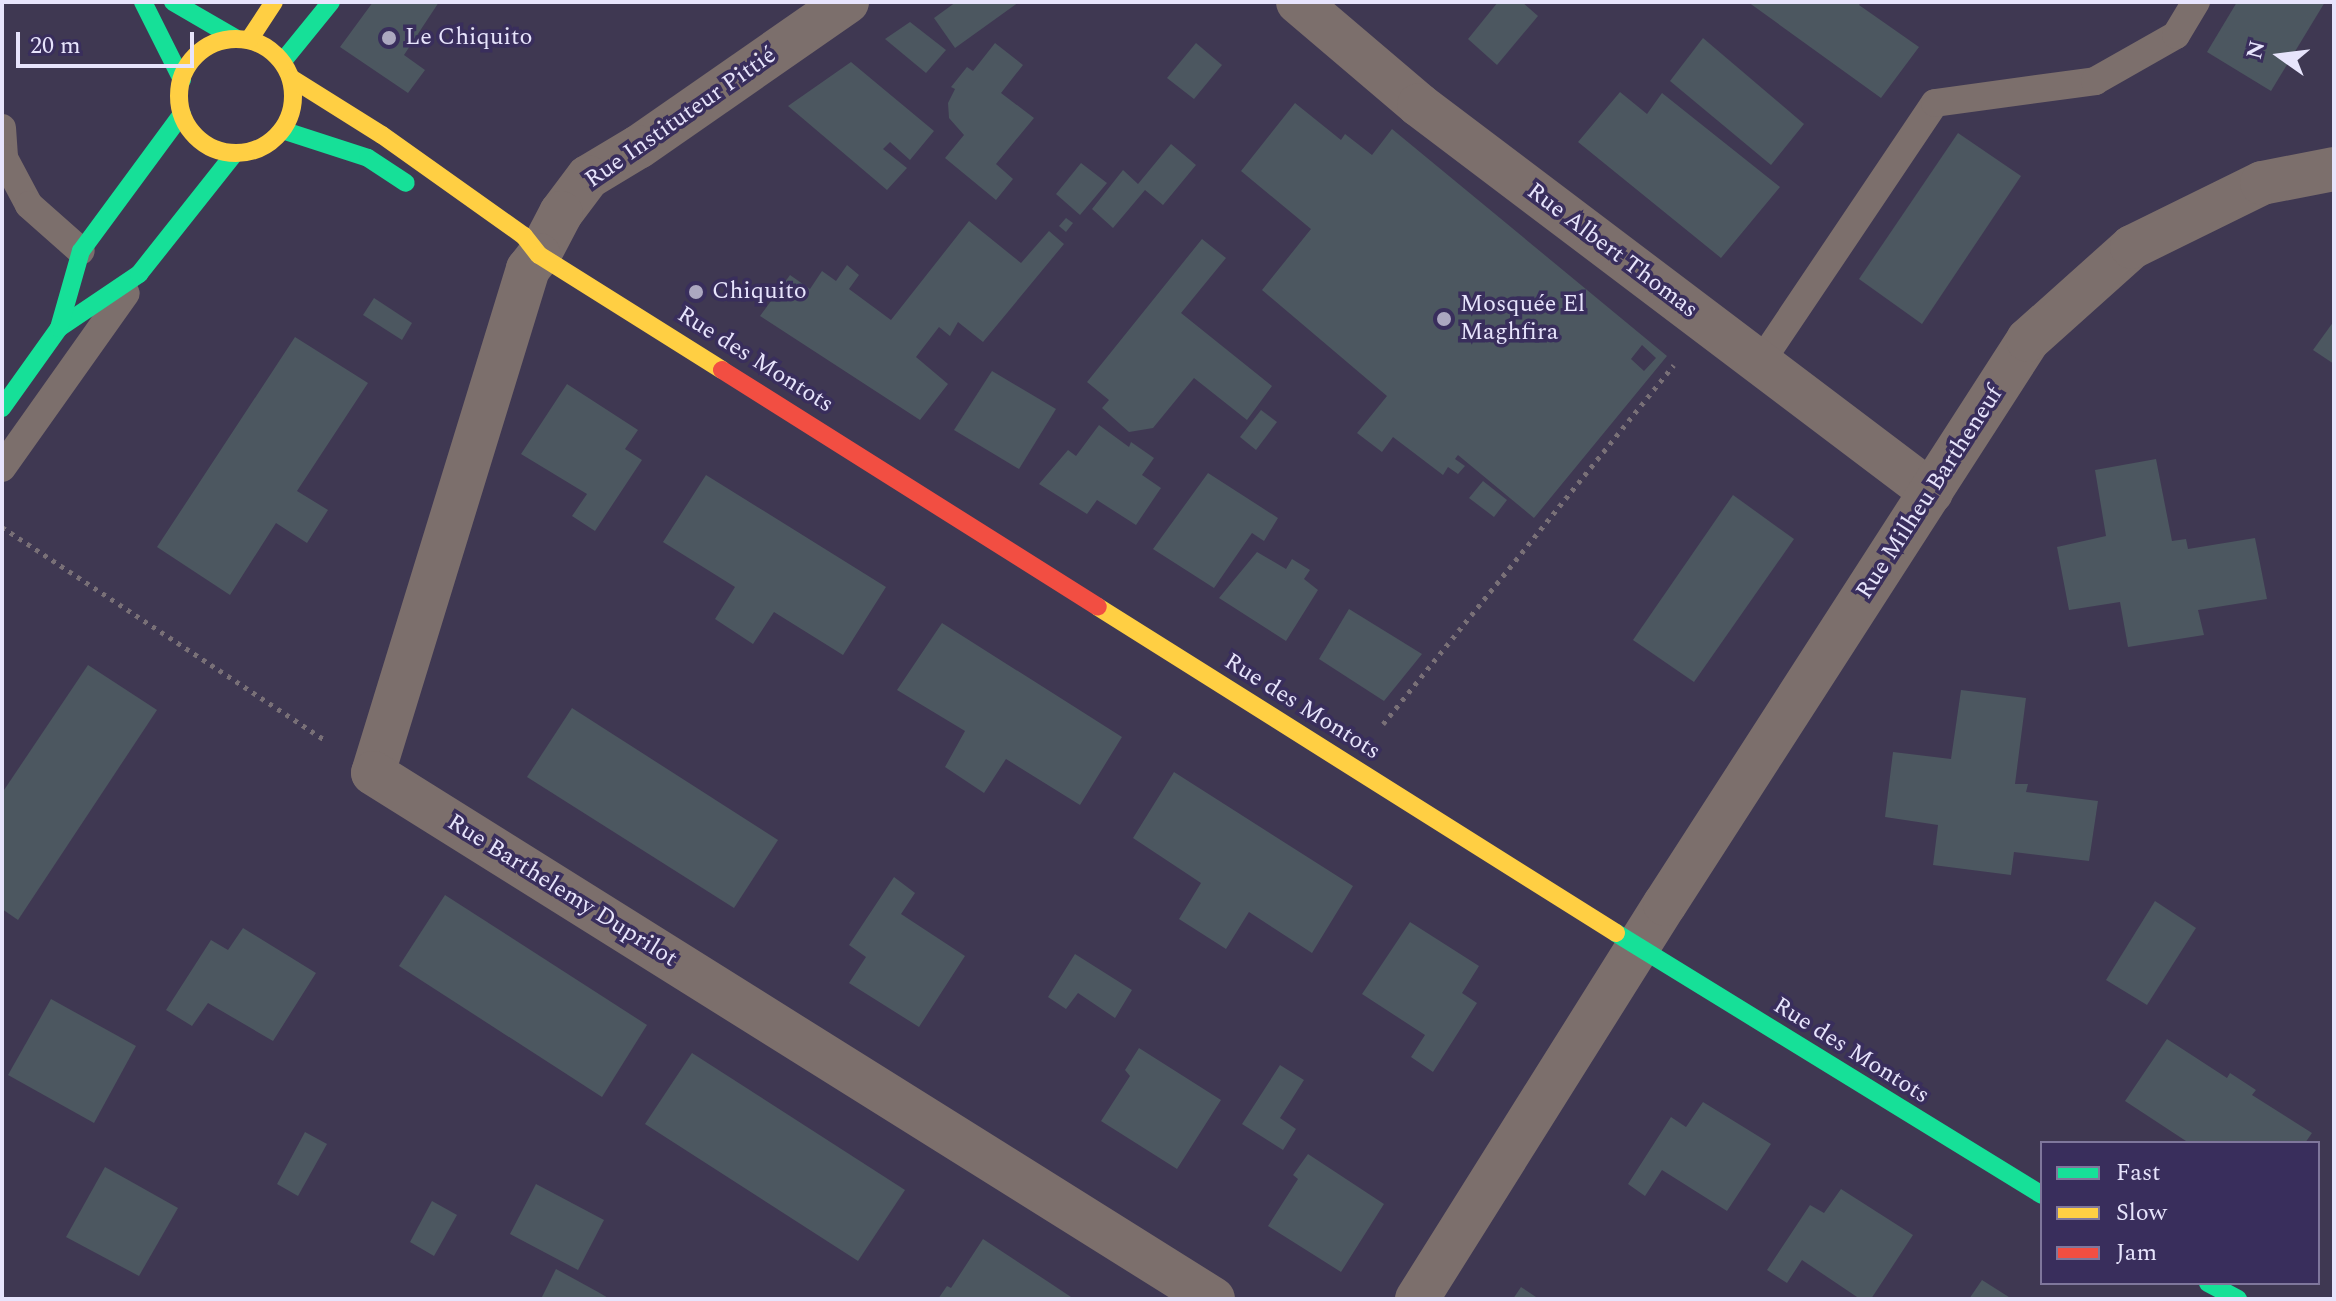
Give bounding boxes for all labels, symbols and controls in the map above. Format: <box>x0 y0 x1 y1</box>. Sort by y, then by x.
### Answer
scale bar <box>20 16 198 66</box>
north arrow <box>2240 16 2320 96</box>
place label: Le Chiquito <box>405 24 532 52</box>
text: 20 m <box>30 28 81 64</box>
marker: Le Chiquito <box>380 29 398 47</box>
text: N <box>2238 37 2274 63</box>
street label: Rue Instituteur Pittié <box>580 41 782 195</box>
street label: Rue Albert Thomas <box>1521 177 1703 325</box>
place label: Chiquito <box>712 278 807 306</box>
marker: Chiquito <box>687 283 705 301</box>
place label: Mosquée El Maghfira <box>1460 291 1585 347</box>
street label: Rue des Montots <box>672 300 838 420</box>
marker: Mosquée El Maghfira <box>1435 310 1453 328</box>
street label: Rue Milheu Bartheneuf <box>1850 381 2010 605</box>
street label: Rue des Montots <box>1219 647 1385 767</box>
street label: Rue Barthelemy Duprilot <box>442 808 682 974</box>
street label: Rue des Montots <box>1768 991 1934 1111</box>
legend <box>2040 1141 2320 1285</box>
text: Fast <box>2116 1155 2161 1191</box>
text: Slow <box>2116 1195 2167 1231</box>
text: Jam <box>2116 1235 2157 1271</box>

